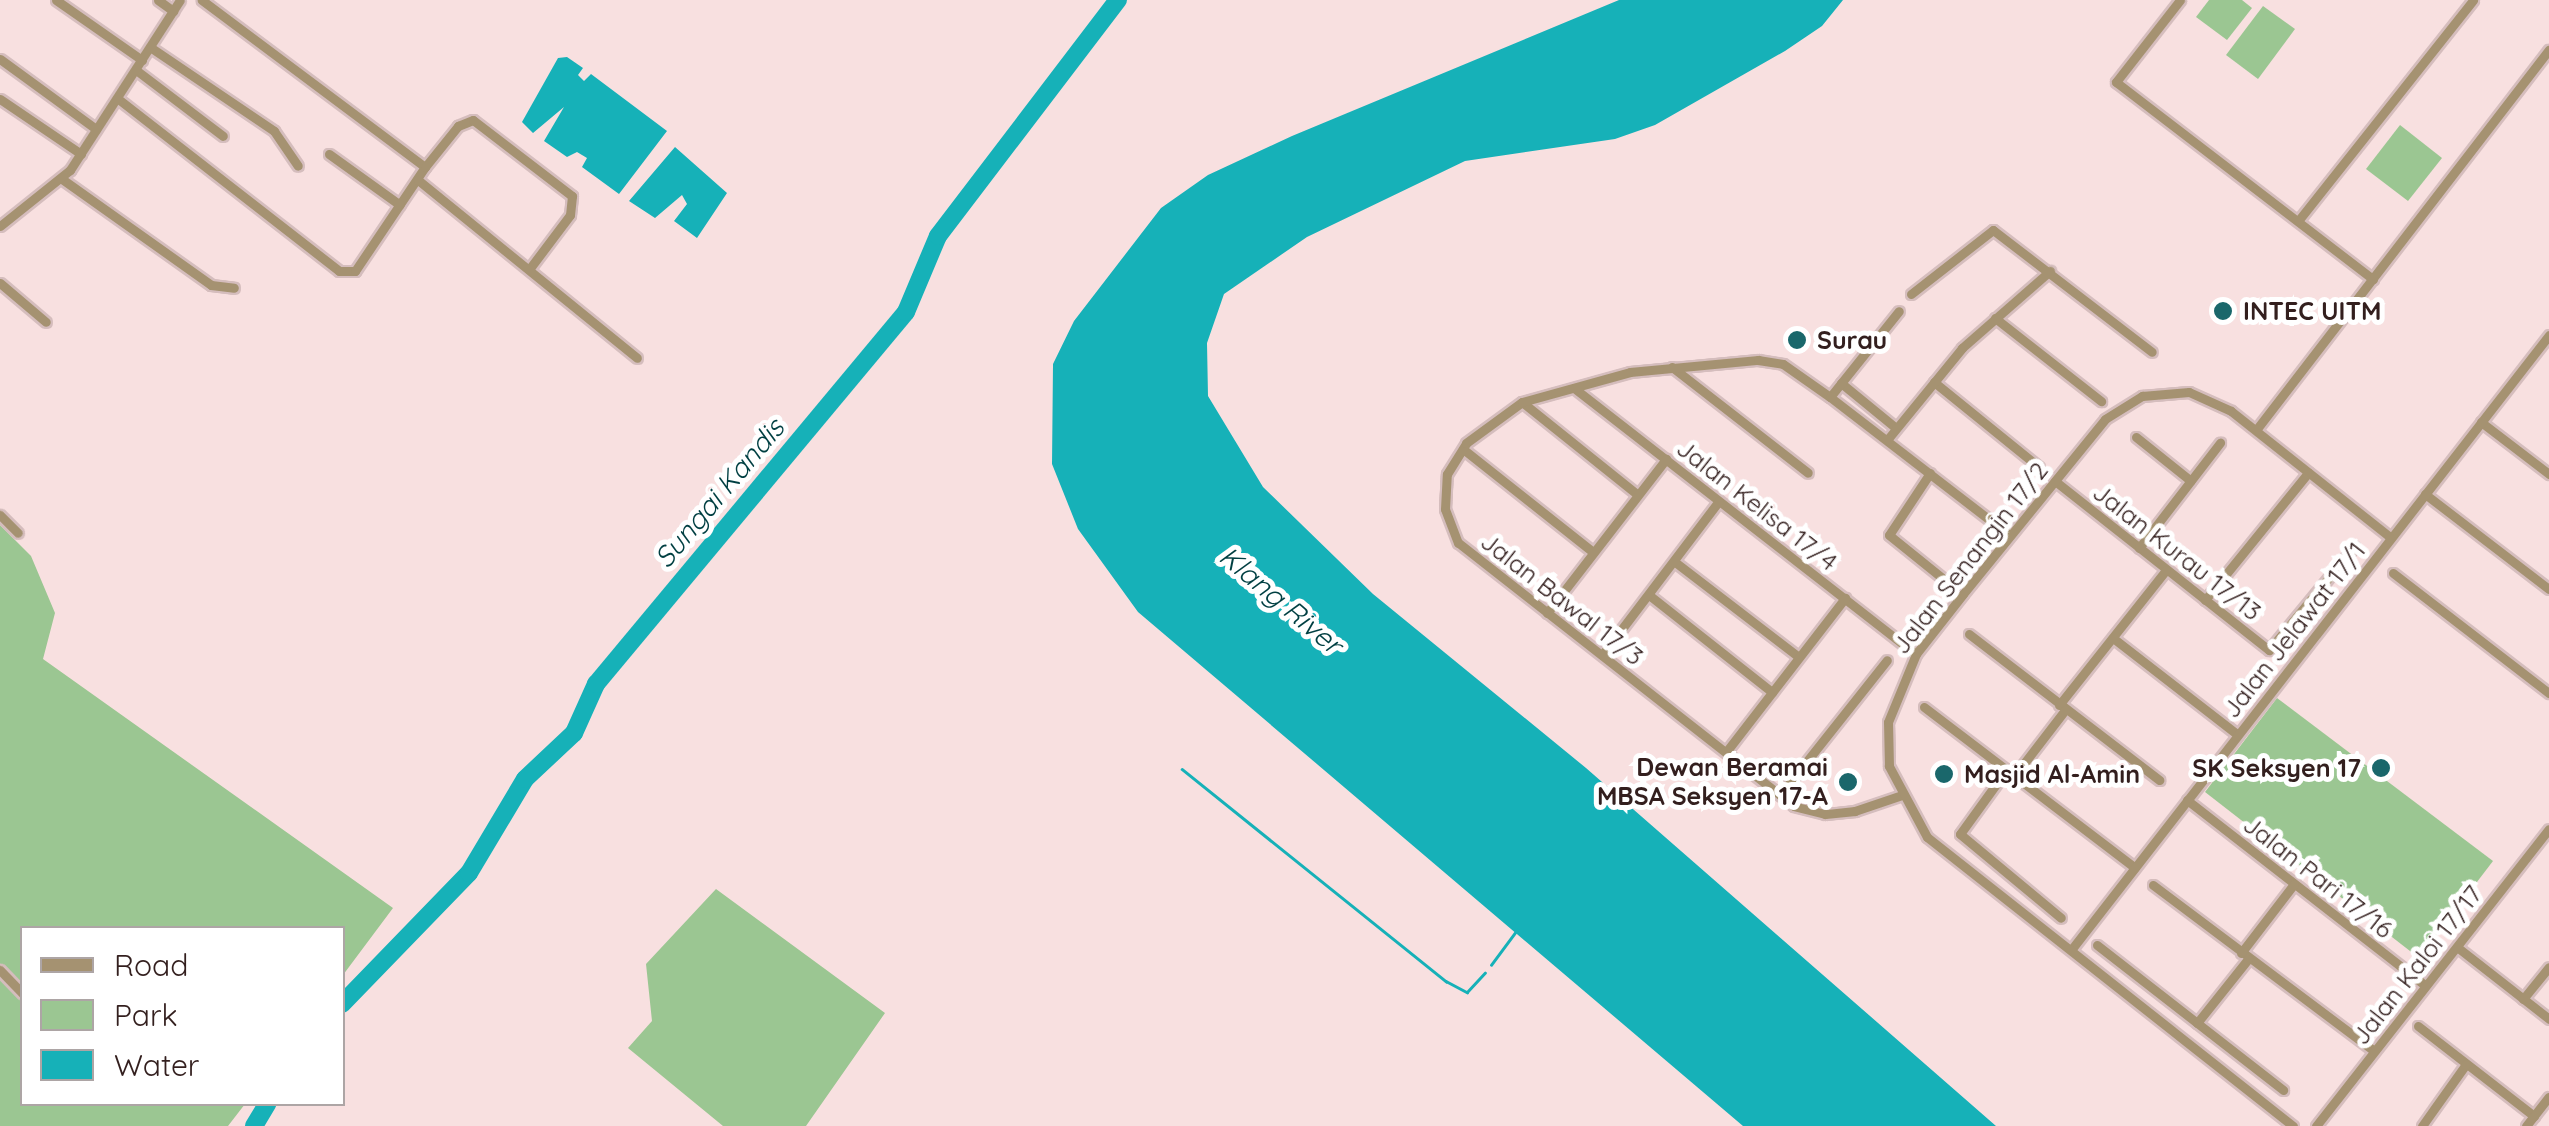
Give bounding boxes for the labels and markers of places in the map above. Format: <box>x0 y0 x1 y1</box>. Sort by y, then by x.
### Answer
place label: INTEC UITM <box>2243 296 2381 326</box>
marker: INTEC UITM <box>2212 300 2234 322</box>
place label: Surau <box>1817 325 1887 355</box>
marker: Surau <box>1786 329 1808 351</box>
place label: Dewan Beramai MBSA Seksyen 17-A <box>1597 753 1828 812</box>
place label: SK Seksyen 17 <box>2192 753 2361 783</box>
marker: SK Seksyen 17 <box>2370 757 2392 779</box>
place label: Masjid Al-Amin <box>1964 759 2140 789</box>
marker: Masjid Al-Amin <box>1933 763 1955 785</box>
marker: Dewan Beramai MBSA Seksyen 17-A <box>1837 771 1859 793</box>

